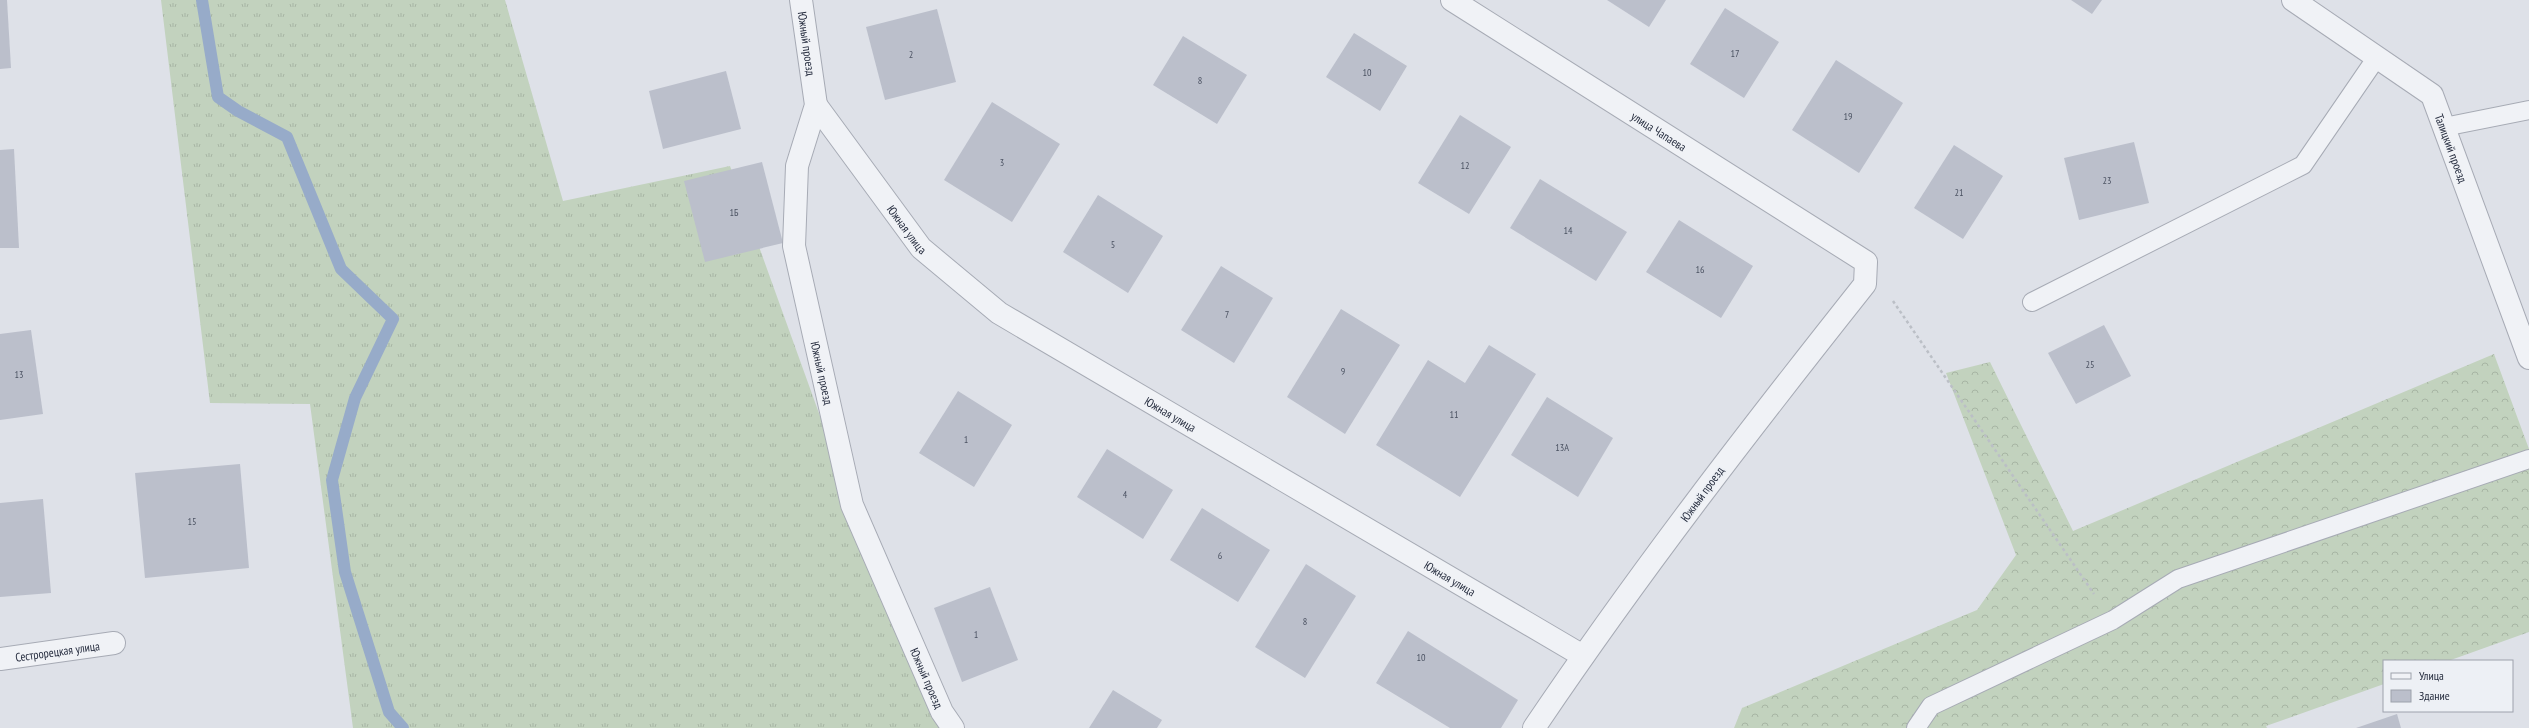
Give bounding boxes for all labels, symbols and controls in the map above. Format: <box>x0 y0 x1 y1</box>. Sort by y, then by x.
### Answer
street label: Южный проезд <box>795 10 819 77</box>
house number: 17 <box>1731 47 1740 60</box>
house number: 2 <box>909 48 913 61</box>
house number: 10 <box>1363 66 1372 79</box>
house number: 8 <box>1198 74 1202 87</box>
street label: улица Чапаева <box>1629 108 1690 154</box>
house number: 19 <box>1844 110 1853 123</box>
street label: Талицкий проезд <box>2432 112 2471 185</box>
house number: 3 <box>1000 156 1004 169</box>
house number: 12 <box>1461 159 1470 172</box>
house number: 23 <box>2103 174 2112 187</box>
house number: 21 <box>1955 186 1964 199</box>
street label: Южная улица <box>884 202 930 257</box>
house number: 1Б <box>730 206 739 219</box>
house number: 14 <box>1564 224 1573 237</box>
house number: 5 <box>1111 238 1115 251</box>
house number: 16 <box>1696 263 1705 276</box>
house number: 7 <box>1225 308 1229 321</box>
street label: Южный проезд <box>808 340 837 407</box>
house number: 25 <box>2086 358 2095 371</box>
house number: 9 <box>1341 365 1345 378</box>
house number: 13 <box>15 368 24 381</box>
street label: Южная улица <box>1142 393 1199 435</box>
house number: 11 <box>1450 408 1459 421</box>
house number: 1 <box>964 433 968 446</box>
house number: 13А <box>1555 441 1569 454</box>
street label: Южный проезд <box>1677 463 1727 525</box>
house number: 4 <box>1123 488 1128 501</box>
house number: 15 <box>188 515 197 528</box>
house number: 6 <box>1218 549 1223 562</box>
street label: Южная улица <box>1422 557 1479 599</box>
house number: 8 <box>1303 615 1307 628</box>
house number: 1 <box>974 628 978 641</box>
street label: Сестрорецкая улица <box>14 638 101 664</box>
street label: Южный проезд <box>907 645 947 711</box>
house number: 10 <box>1417 651 1426 664</box>
legend <box>2383 660 2513 712</box>
text: Улица <box>2419 668 2444 683</box>
text: Здание <box>2419 688 2450 703</box>

